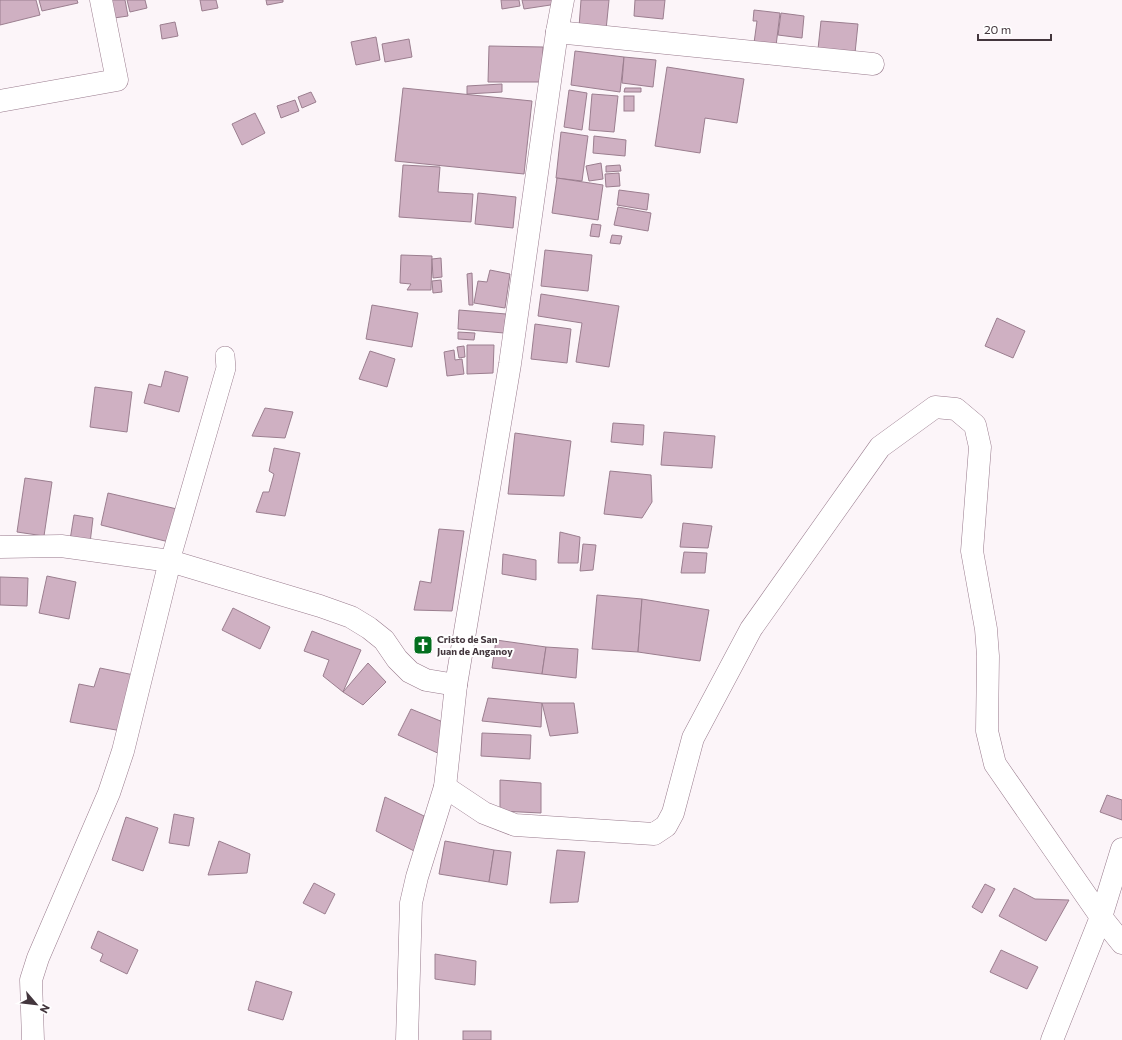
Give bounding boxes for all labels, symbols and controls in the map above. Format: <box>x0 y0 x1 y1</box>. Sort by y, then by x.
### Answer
scale bar <box>978 16 1051 42</box>
text: 20 m <box>984 22 1011 36</box>
place label: Cristo de San Juan de Anganoy <box>437 633 513 657</box>
church icon: Cristo de San Juan de Anganoy <box>412 634 434 656</box>
north arrow <box>16 984 56 1024</box>
text: N <box>38 1002 53 1016</box>

